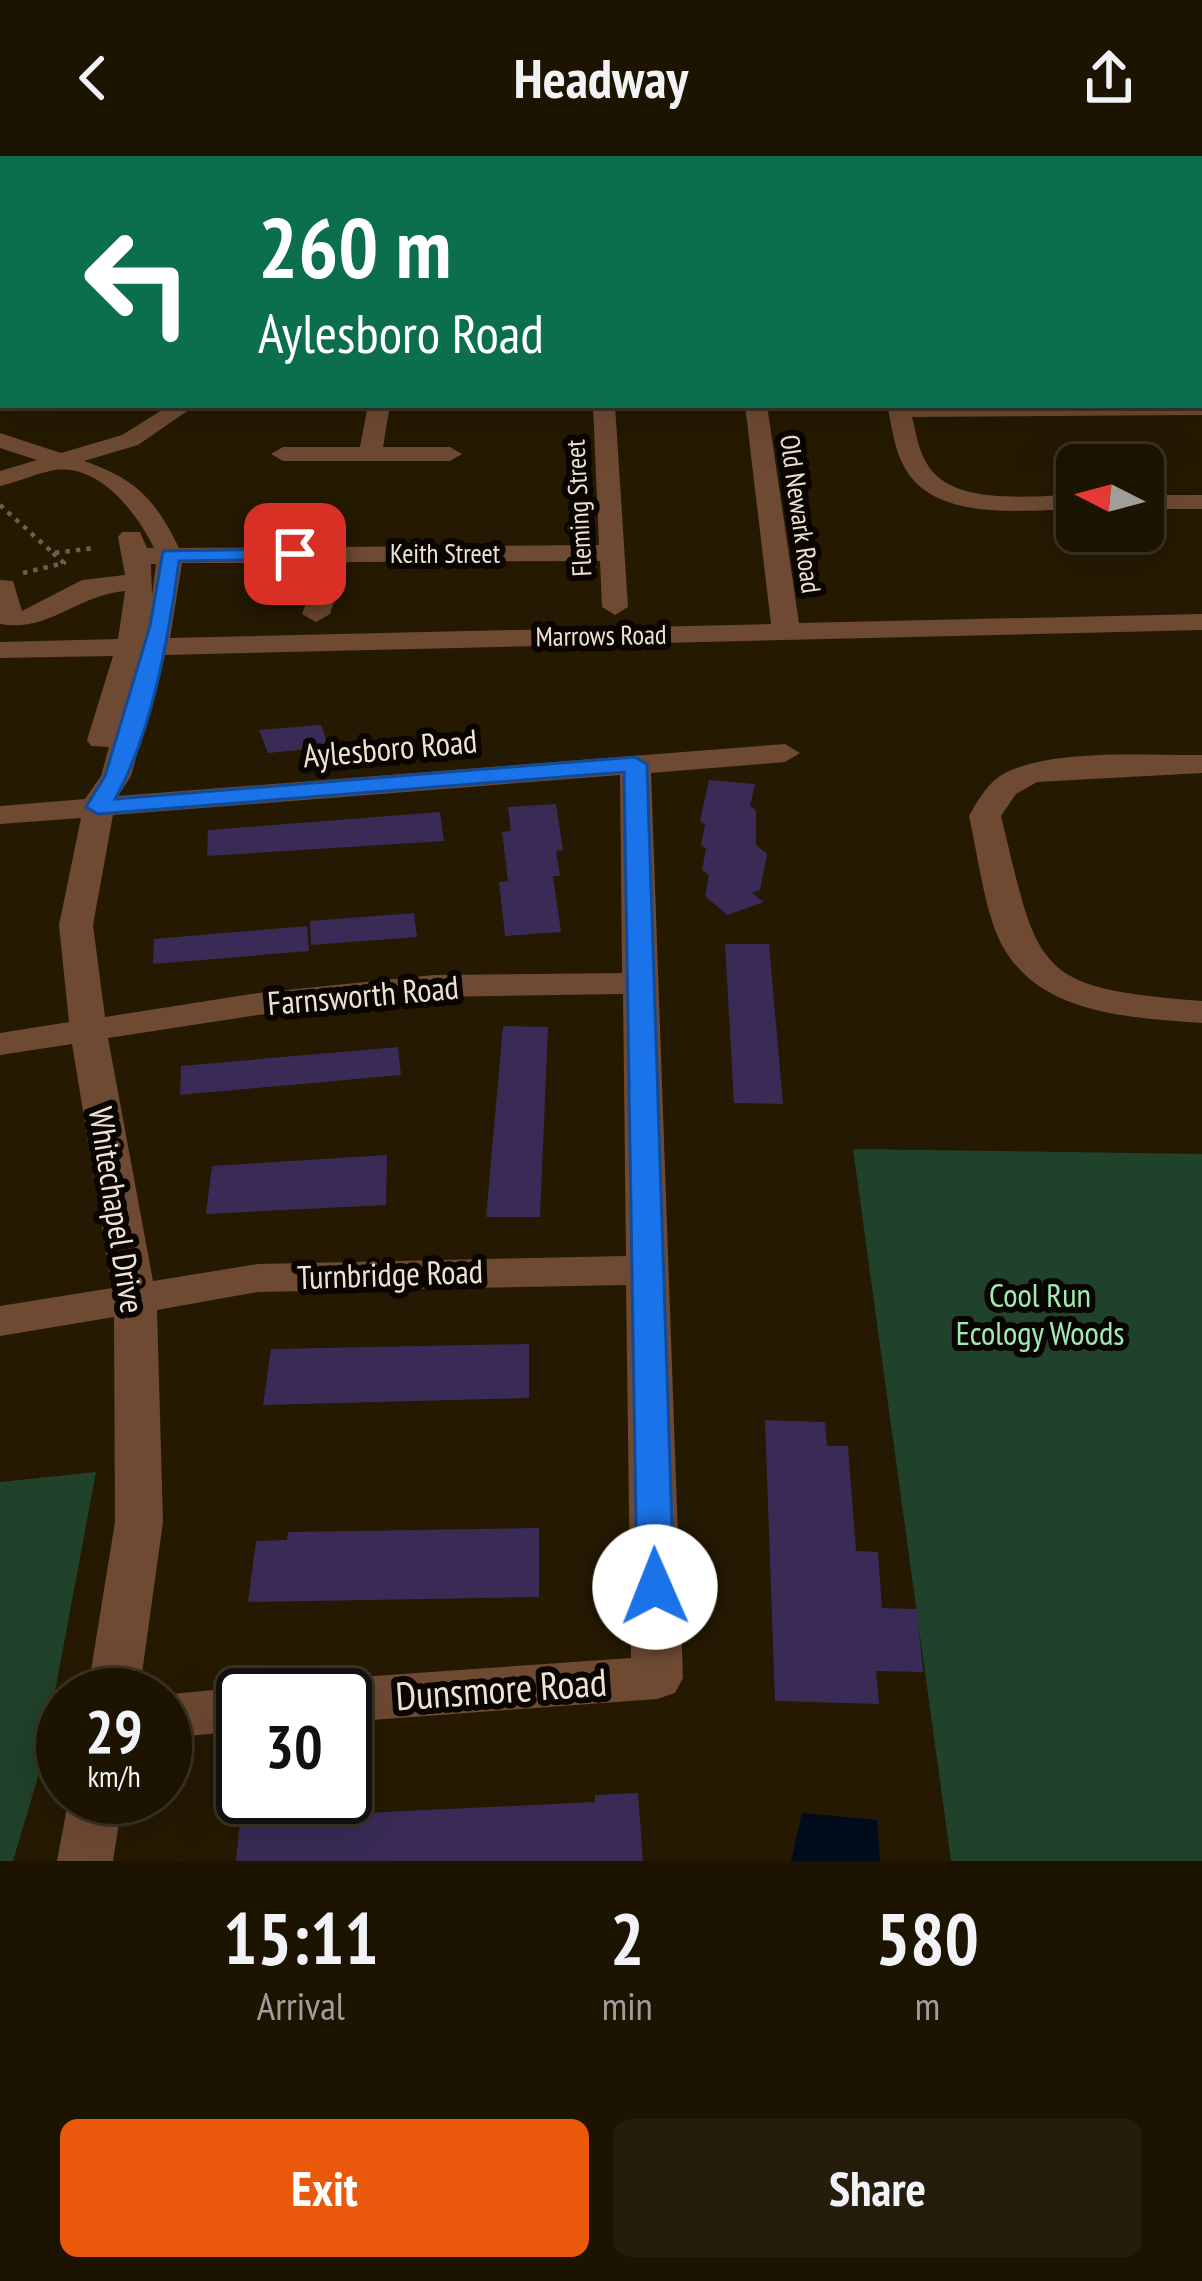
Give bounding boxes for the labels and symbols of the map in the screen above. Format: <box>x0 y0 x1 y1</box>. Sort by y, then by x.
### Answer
street label: Old Newark Road <box>773 432 829 595</box>
street label: Fleming Street <box>557 438 599 577</box>
north arrow <box>1056 444 1164 552</box>
pin <box>244 503 346 605</box>
street label: Keith Street <box>390 536 501 570</box>
street label: Marrows Road <box>535 617 667 653</box>
street label: Aylesboro Road <box>301 718 479 777</box>
street label: Farnsworth Road <box>266 965 460 1024</box>
street label: Whitechapel Drive <box>80 1104 155 1316</box>
street label: Turnbridge Road <box>296 1249 484 1298</box>
park label: Cool Run Ecology Woods <box>956 1273 1124 1354</box>
position arrow <box>592 1524 718 1650</box>
street label: Dunsmore Road <box>394 1656 608 1721</box>
speed limit sign: 30 <box>216 1668 372 1824</box>

